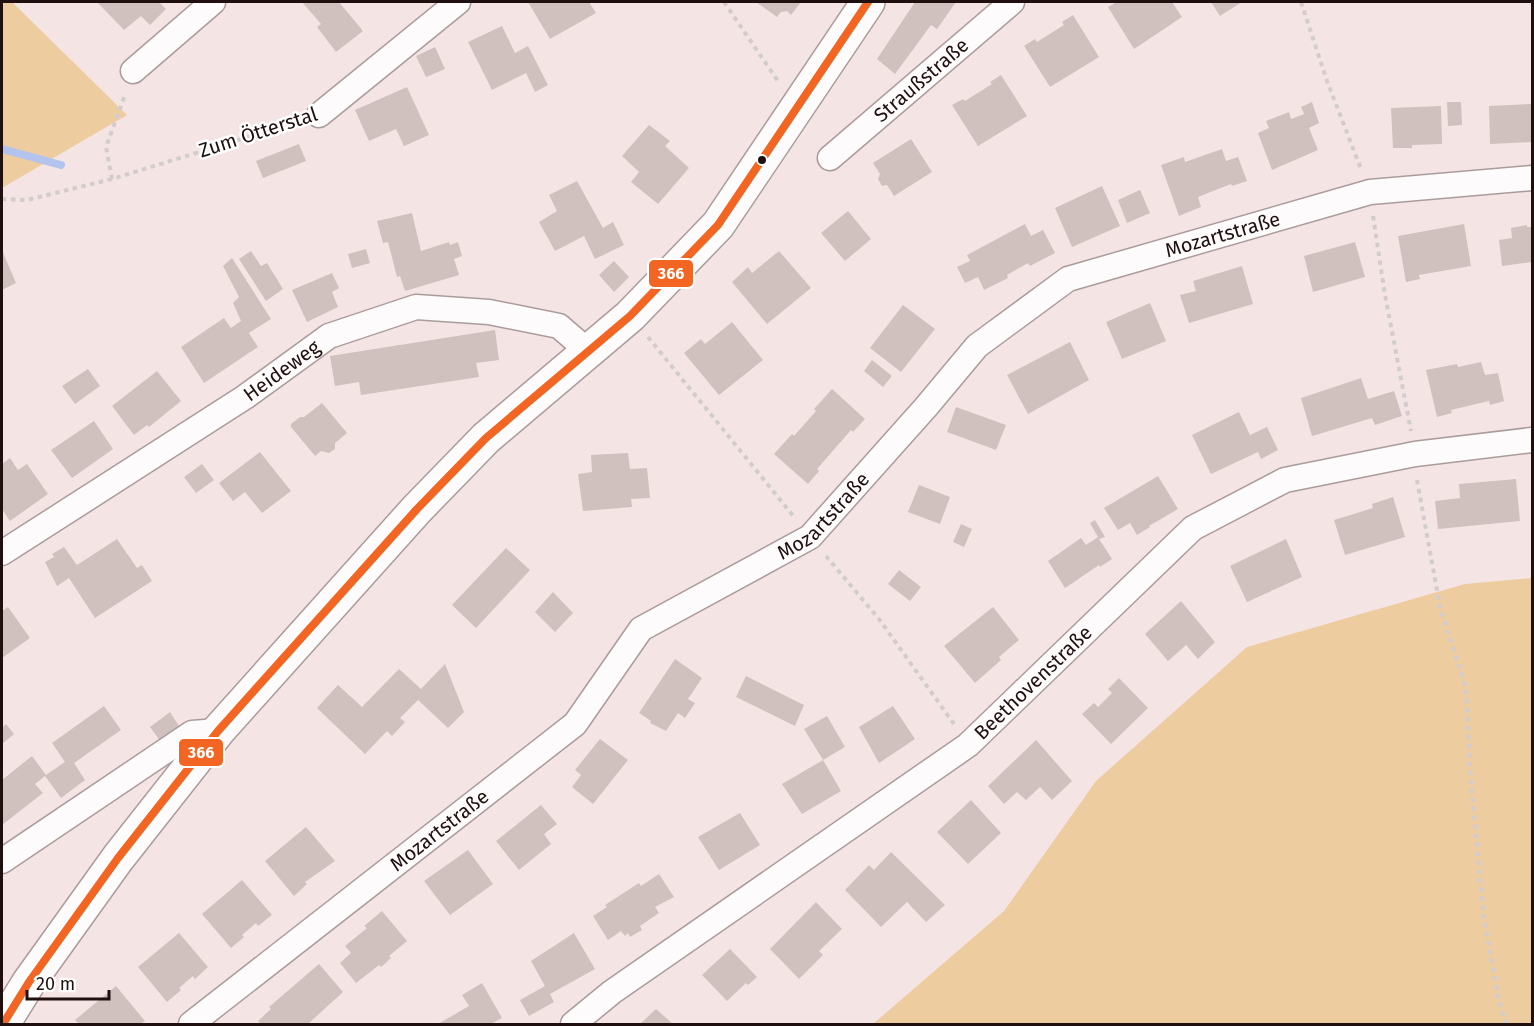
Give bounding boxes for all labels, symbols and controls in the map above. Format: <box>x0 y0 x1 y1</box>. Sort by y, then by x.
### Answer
street label: Straußstraße <box>869 33 973 127</box>
street label: Zum Ötterstal <box>196 101 321 162</box>
unlabelled marker <box>756 154 768 166</box>
street label: Mozartstraße <box>1162 207 1283 262</box>
line badge: 366 <box>648 259 694 288</box>
text: 366 <box>657 264 684 283</box>
street label: Heideweg <box>239 334 325 406</box>
street label: Mozartstraße <box>773 467 874 565</box>
street label: Beethovenstraße <box>969 620 1097 745</box>
line badge: 366 <box>178 738 224 767</box>
text: 366 <box>187 743 214 762</box>
street label: Mozartstraße <box>385 784 493 876</box>
scale bar <box>27 963 110 1001</box>
text: 20 m <box>36 973 75 995</box>

